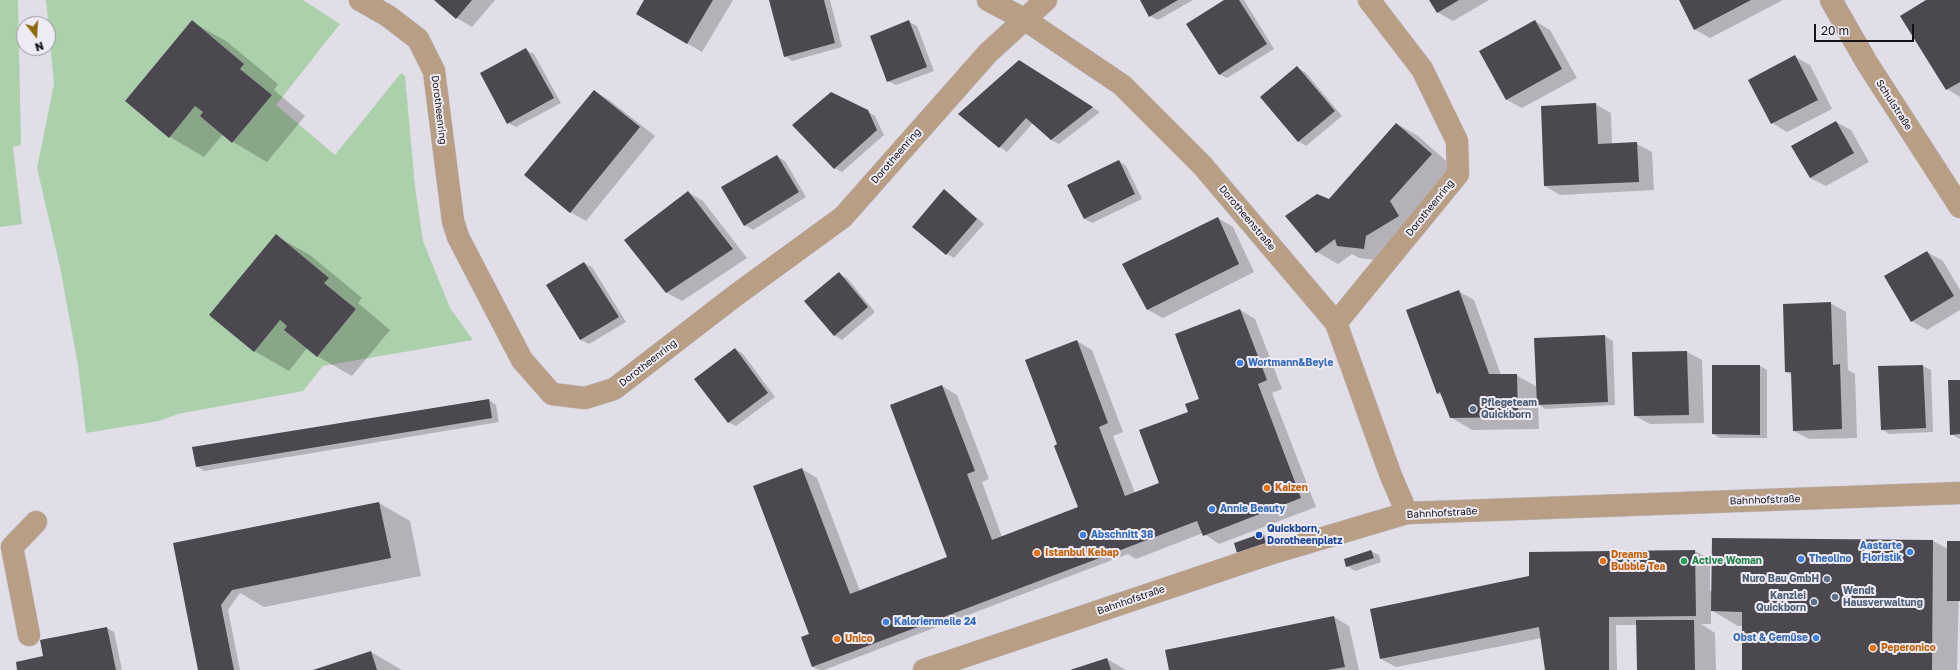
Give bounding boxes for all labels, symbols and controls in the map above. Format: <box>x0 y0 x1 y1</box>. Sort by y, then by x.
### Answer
north arrow <box>16 16 56 56</box>
scale bar <box>1816 16 1916 42</box>
text: 20 m <box>1821 23 1849 38</box>
text: N <box>33 40 45 54</box>
street label: Dorotheenring <box>429 75 449 145</box>
street label: Schulstraße <box>1873 78 1915 132</box>
street label: Dorotheenring <box>869 126 923 186</box>
street label: Dorotheenring <box>1403 177 1457 239</box>
street label: Dorotheenstraße <box>1216 183 1278 253</box>
street label: Dorotheenring <box>617 337 679 389</box>
place label: Wortmann&Beyle <box>1248 357 1333 369</box>
marker: Wortmann&Beyle <box>1235 358 1245 368</box>
place label: Pflegeteam Quickborn <box>1481 397 1537 420</box>
marker: Pflegeteam Quickborn <box>1468 404 1478 414</box>
place label: Kaizen <box>1275 482 1308 494</box>
marker: Kaizen <box>1262 483 1272 493</box>
street label: Bahnhofstraße <box>1729 493 1801 507</box>
place label: Annie Beauty <box>1220 503 1285 515</box>
marker: Annie Beauty <box>1207 504 1217 514</box>
street label: Bahnhofstraße <box>1406 505 1478 521</box>
place label: Quickborn, Dorotheenplatz <box>1267 523 1342 546</box>
place label: Abschnitt 38 <box>1091 529 1153 541</box>
marker: Abschnitt 38 <box>1078 530 1088 540</box>
marker: Quickborn, Dorotheenplatz <box>1254 530 1264 540</box>
place label: Aastarte Floristik <box>1860 540 1902 564</box>
place label: Istanbul Kebap <box>1045 547 1119 559</box>
marker: Aastarte Floristik <box>1905 547 1915 557</box>
marker: Istanbul Kebap <box>1032 548 1042 558</box>
place label: Dreams Bubble Tea <box>1611 549 1665 572</box>
place label: Theolino <box>1809 553 1852 565</box>
marker: Theolino <box>1796 554 1806 564</box>
place label: Active Woman <box>1692 555 1762 567</box>
marker: Dreams Bubble Tea <box>1598 556 1608 566</box>
marker: Active Woman <box>1679 556 1689 566</box>
place label: Nuro Bau GmbH <box>1742 573 1819 585</box>
marker: Nuro Bau GmbH <box>1822 574 1832 584</box>
street label: Bahnhofstraße <box>1096 583 1166 617</box>
place label: Wendt Hausverwaltung <box>1843 585 1923 608</box>
place label: Kanzlei Quickborn <box>1756 590 1806 614</box>
marker: Wendt Hausverwaltung <box>1830 592 1840 602</box>
marker: Kanzlei Quickborn <box>1809 597 1819 607</box>
place label: Kalorienmeile 24 <box>894 616 976 628</box>
marker: Kalorienmeile 24 <box>881 617 891 627</box>
place label: Obst & Gemüse <box>1733 632 1808 644</box>
place label: Unico <box>845 633 873 645</box>
marker: Obst & Gemüse <box>1811 633 1821 643</box>
marker: Unico <box>832 634 842 644</box>
place label: Peperonico <box>1881 642 1936 654</box>
marker: Peperonico <box>1868 643 1878 653</box>

